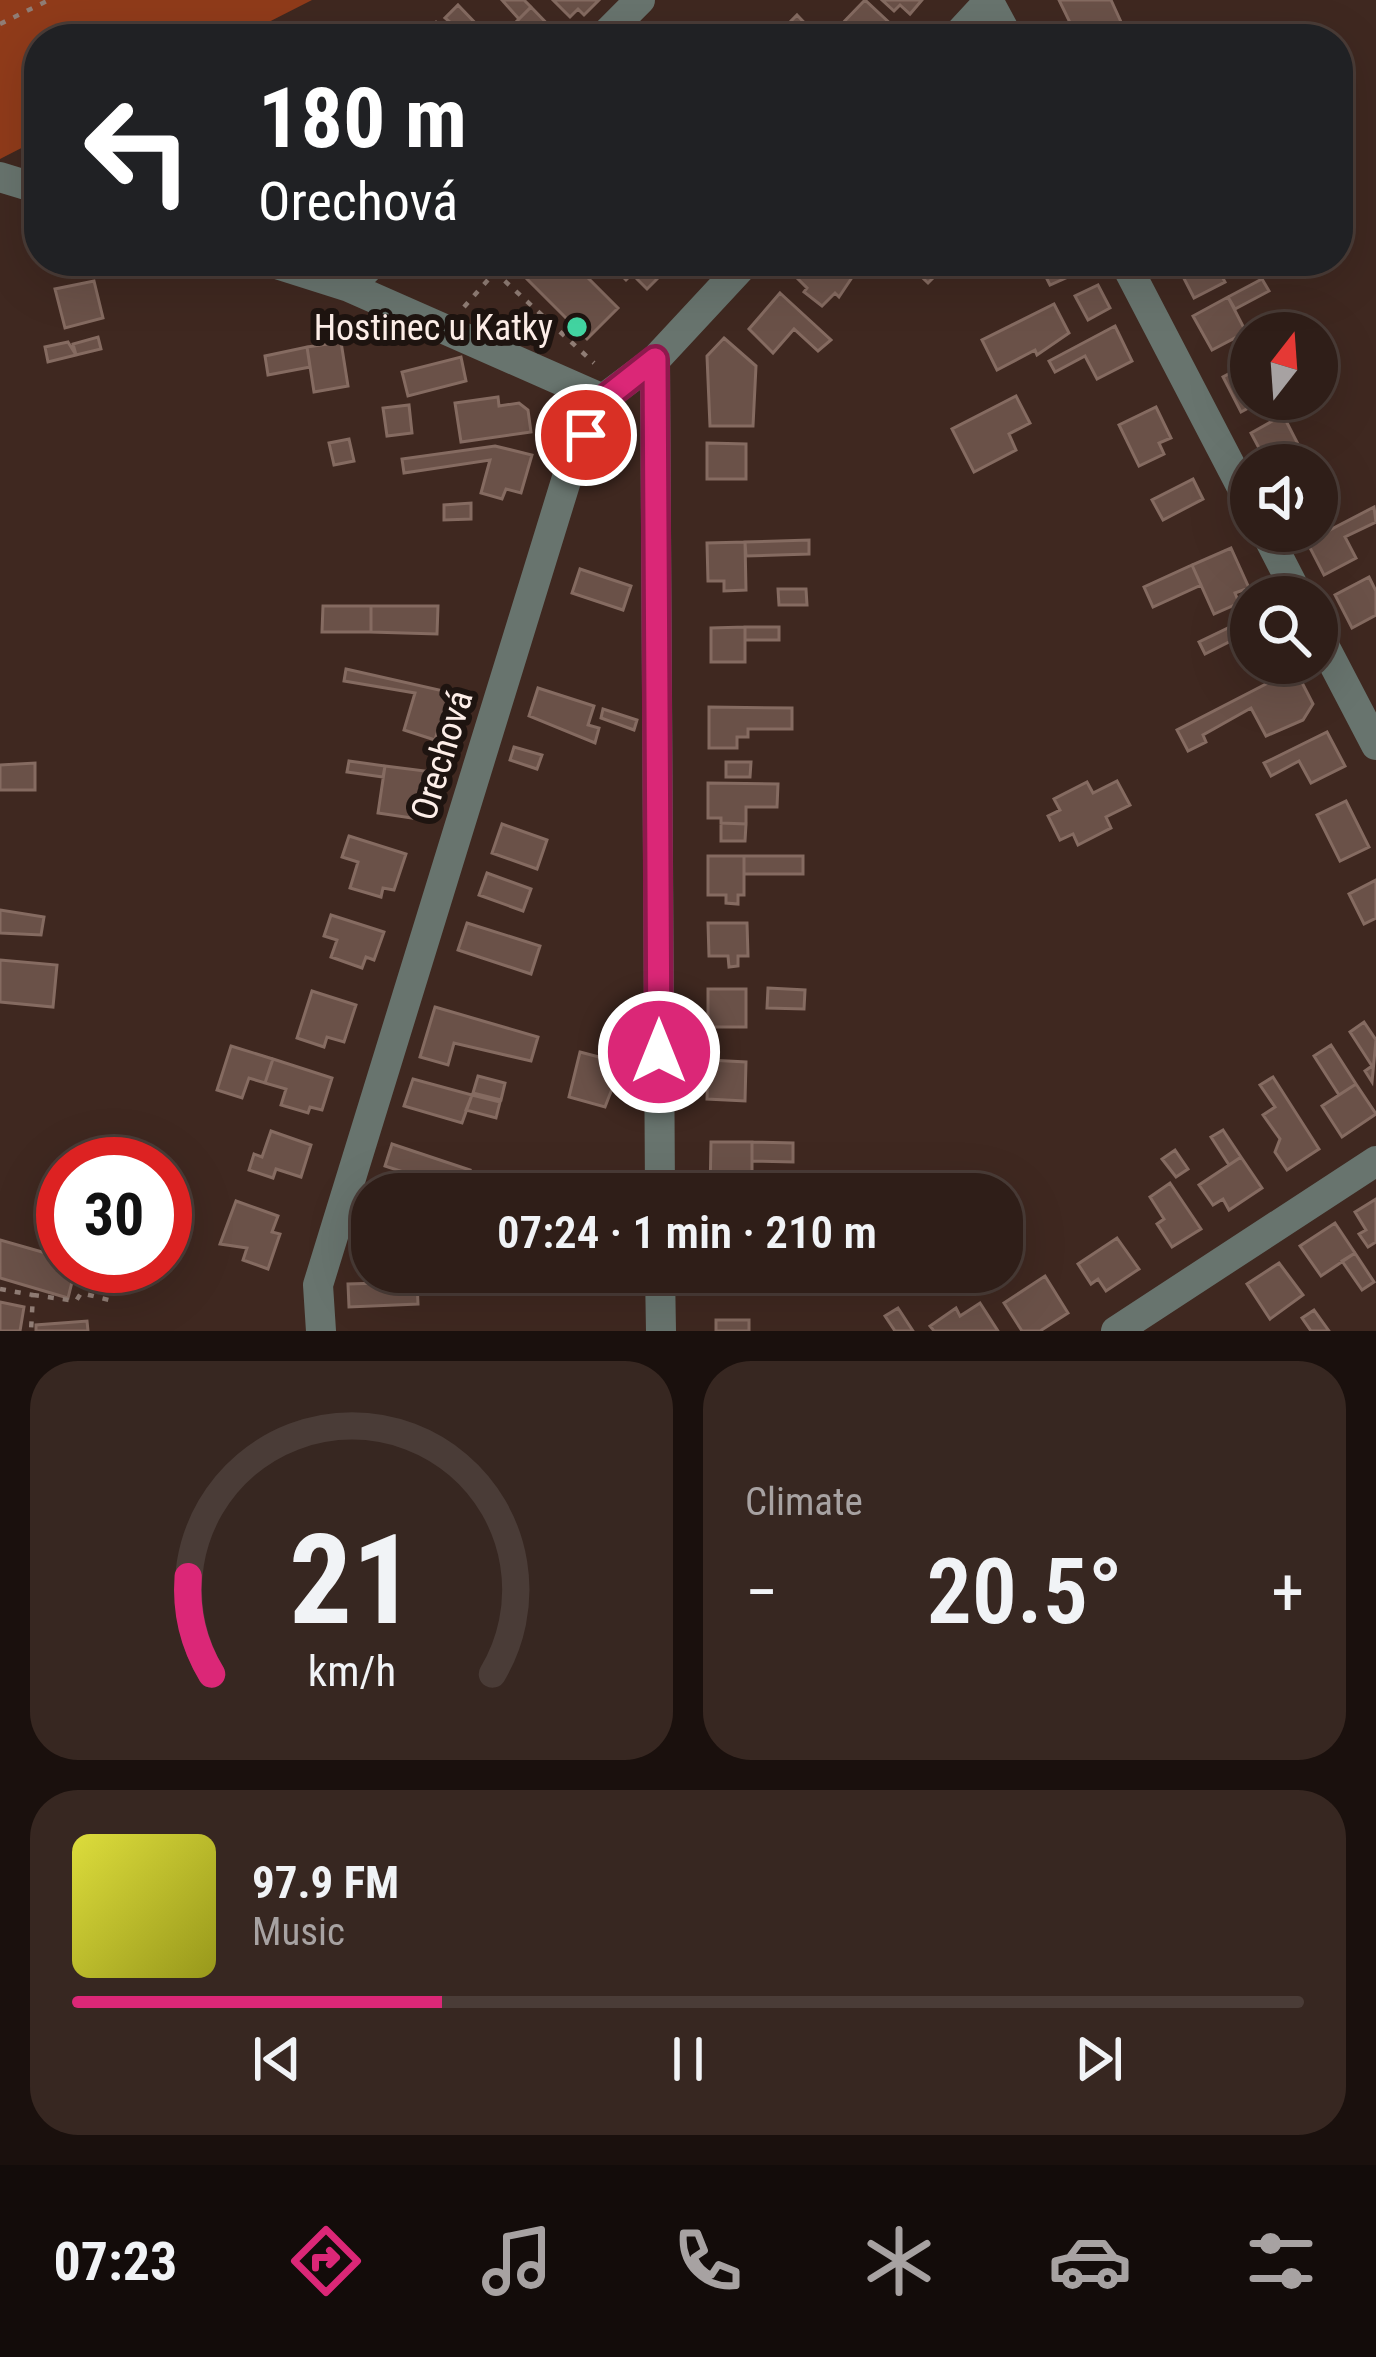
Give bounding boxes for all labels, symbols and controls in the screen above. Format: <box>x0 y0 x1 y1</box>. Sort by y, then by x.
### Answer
text: 180 m <box>258 69 467 168</box>
icon: left <box>60 72 216 228</box>
text: Orechová <box>258 170 458 233</box>
place label: Hostinec u Katky <box>314 307 553 349</box>
north arrow <box>1230 312 1338 420</box>
map controls <box>1230 312 1338 684</box>
marker: Hostinec u Katky <box>564 314 590 340</box>
pin <box>535 384 637 486</box>
icon: arrive <box>553 402 619 468</box>
button: sound <box>1230 444 1338 552</box>
button: search <box>1230 576 1338 684</box>
street label: Orechová <box>402 685 482 825</box>
position arrow <box>596 989 722 1115</box>
speed limit sign: 30 <box>36 1137 192 1293</box>
text: 07:24 · 1 min · 210 m <box>497 1206 877 1259</box>
text: Climate <box>745 1479 863 1525</box>
text: 21 <box>288 1507 415 1653</box>
text: 20.5° <box>927 1540 1123 1645</box>
text: − <box>745 1554 778 1631</box>
text: + <box>1271 1554 1304 1631</box>
text: km/h <box>307 1645 396 1695</box>
text: 97.9 FM <box>252 1856 399 1909</box>
text: Music <box>252 1909 345 1955</box>
icon: previous <box>244 2026 310 2092</box>
icon: pause <box>655 2026 721 2092</box>
icon: next <box>1066 2026 1132 2092</box>
icon: directions <box>284 2219 368 2303</box>
icon: music <box>475 2219 559 2303</box>
icon: phone <box>666 2219 750 2303</box>
icon: climate <box>857 2219 941 2303</box>
icon: car <box>1048 2219 1132 2303</box>
icon: filters <box>1239 2219 1323 2303</box>
text: 07:23 <box>53 2230 177 2293</box>

